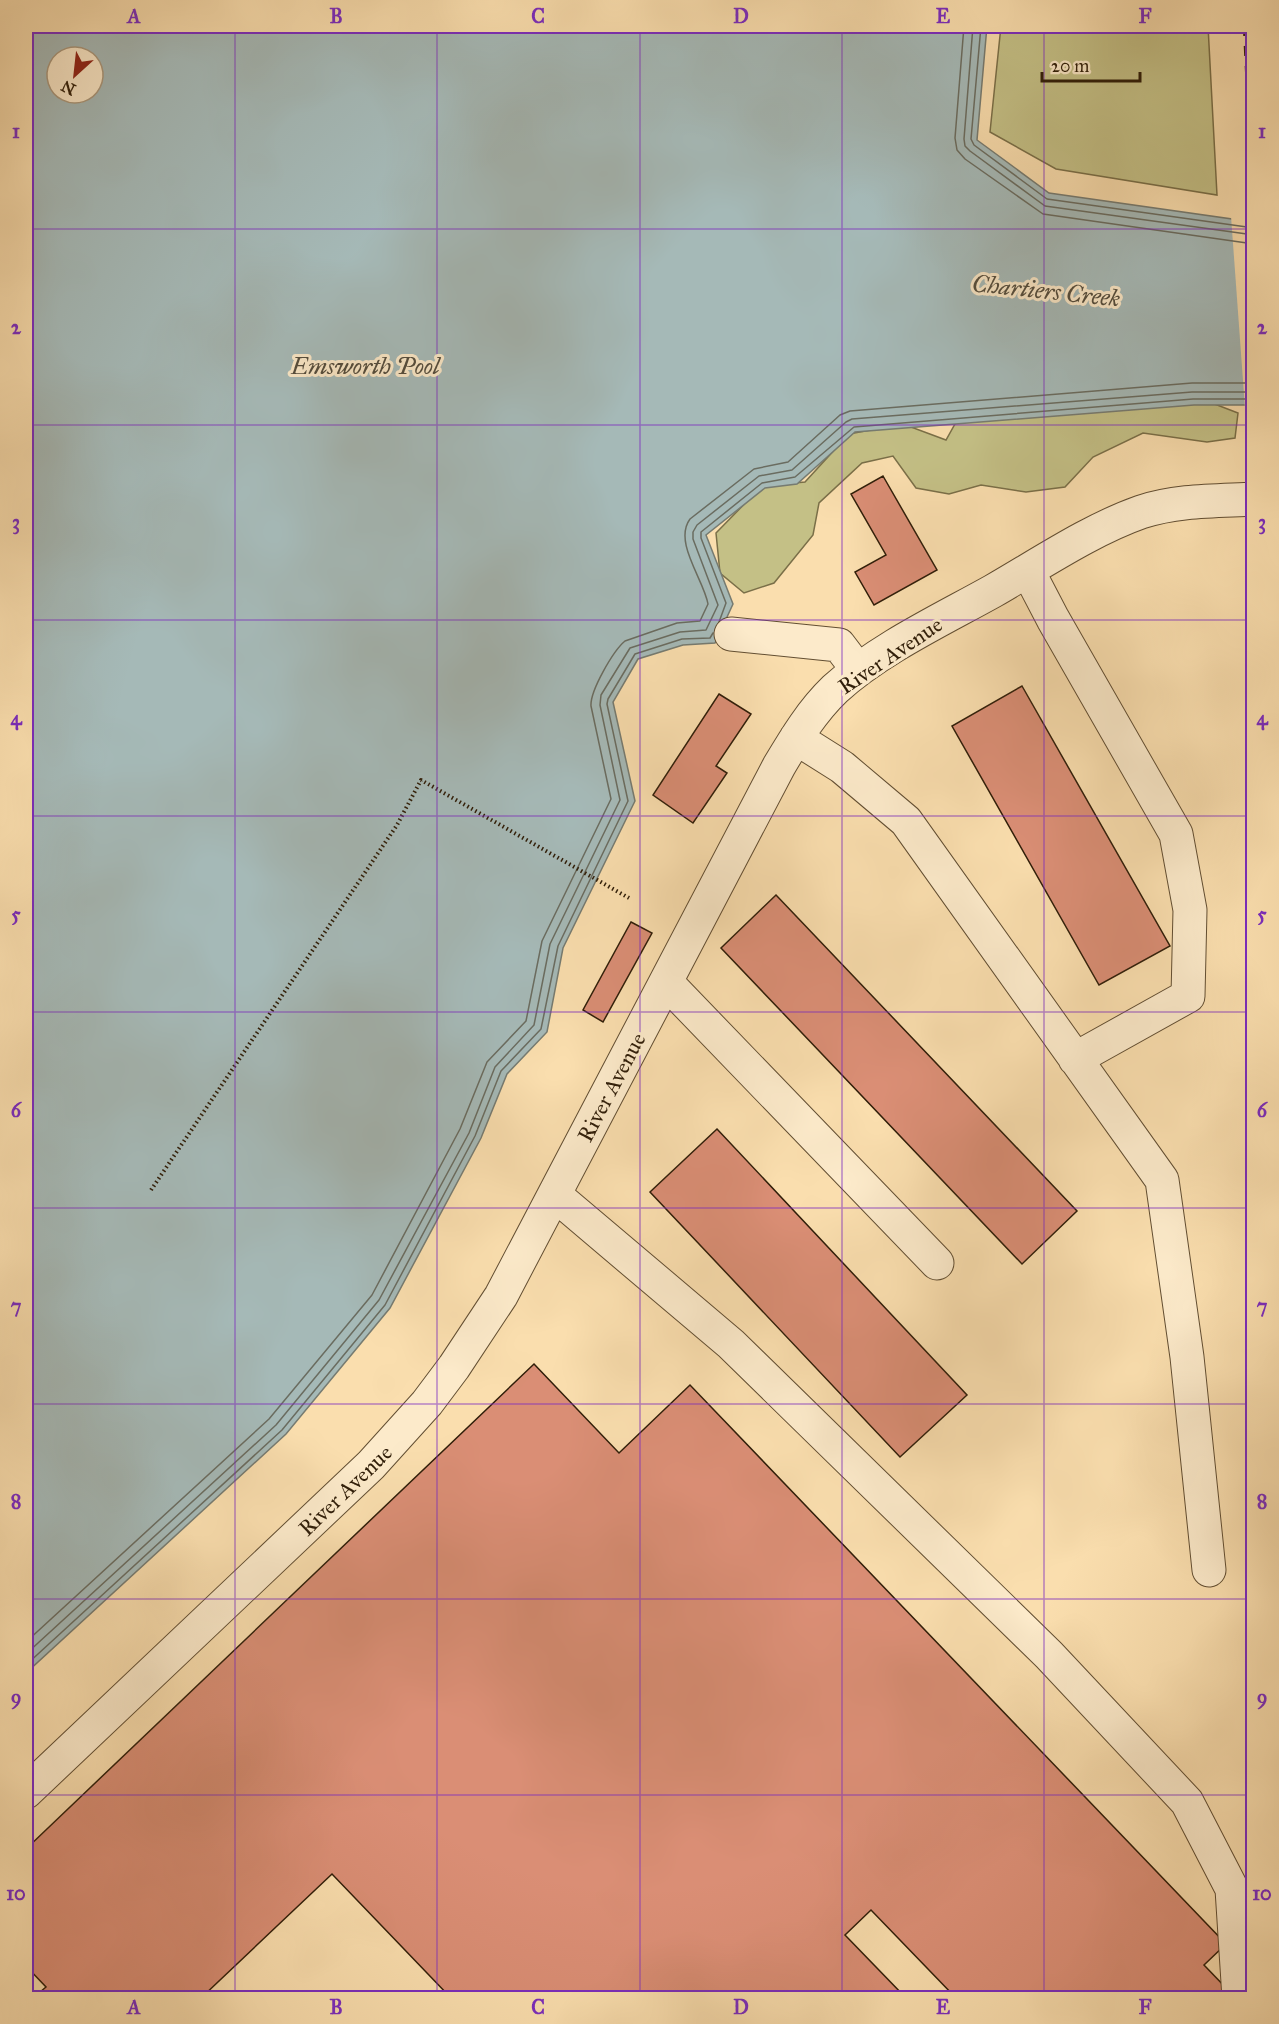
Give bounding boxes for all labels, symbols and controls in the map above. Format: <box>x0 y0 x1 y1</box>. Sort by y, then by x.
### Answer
text: A <box>125 4 141 28</box>
text: B <box>329 4 343 28</box>
text: C <box>531 4 545 28</box>
text: D <box>733 4 749 28</box>
text: E <box>936 4 951 28</box>
text: F <box>1138 4 1152 28</box>
north arrow <box>45 45 105 105</box>
scale bar <box>1042 45 1140 83</box>
text: 20 m <box>1051 55 1089 77</box>
text: N <box>58 76 79 99</box>
text: 1 <box>12 119 20 143</box>
text: 1 <box>1258 119 1266 143</box>
water label: Chartiers Creek <box>970 268 1122 314</box>
text: 2 <box>11 315 22 339</box>
text: 2 <box>1257 315 1268 339</box>
water label: Emsworth Pool <box>290 351 442 381</box>
text: 3 <box>12 510 20 535</box>
text: 3 <box>1258 510 1266 535</box>
street label: River Avenue <box>833 611 947 700</box>
text: 4 <box>10 706 22 731</box>
text: 4 <box>1256 706 1268 731</box>
text: 5 <box>11 902 21 926</box>
text: 5 <box>1257 902 1267 926</box>
street label: River Avenue <box>571 1028 651 1146</box>
text: 6 <box>11 1098 23 1122</box>
text: 6 <box>1257 1098 1269 1122</box>
text: 7 <box>11 1294 22 1318</box>
text: 7 <box>1257 1294 1268 1318</box>
street label: River Avenue <box>293 1439 398 1542</box>
text: 8 <box>11 1489 21 1513</box>
text: 8 <box>1257 1489 1267 1513</box>
text: 9 <box>11 1685 21 1710</box>
text: 9 <box>1257 1685 1267 1710</box>
text: 10 <box>6 1881 26 1905</box>
text: 10 <box>1252 1881 1272 1905</box>
text: A <box>125 1995 141 2019</box>
text: B <box>329 1995 343 2019</box>
text: C <box>531 1995 545 2019</box>
text: D <box>733 1995 749 2019</box>
text: E <box>936 1995 951 2019</box>
text: F <box>1138 1995 1152 2019</box>

